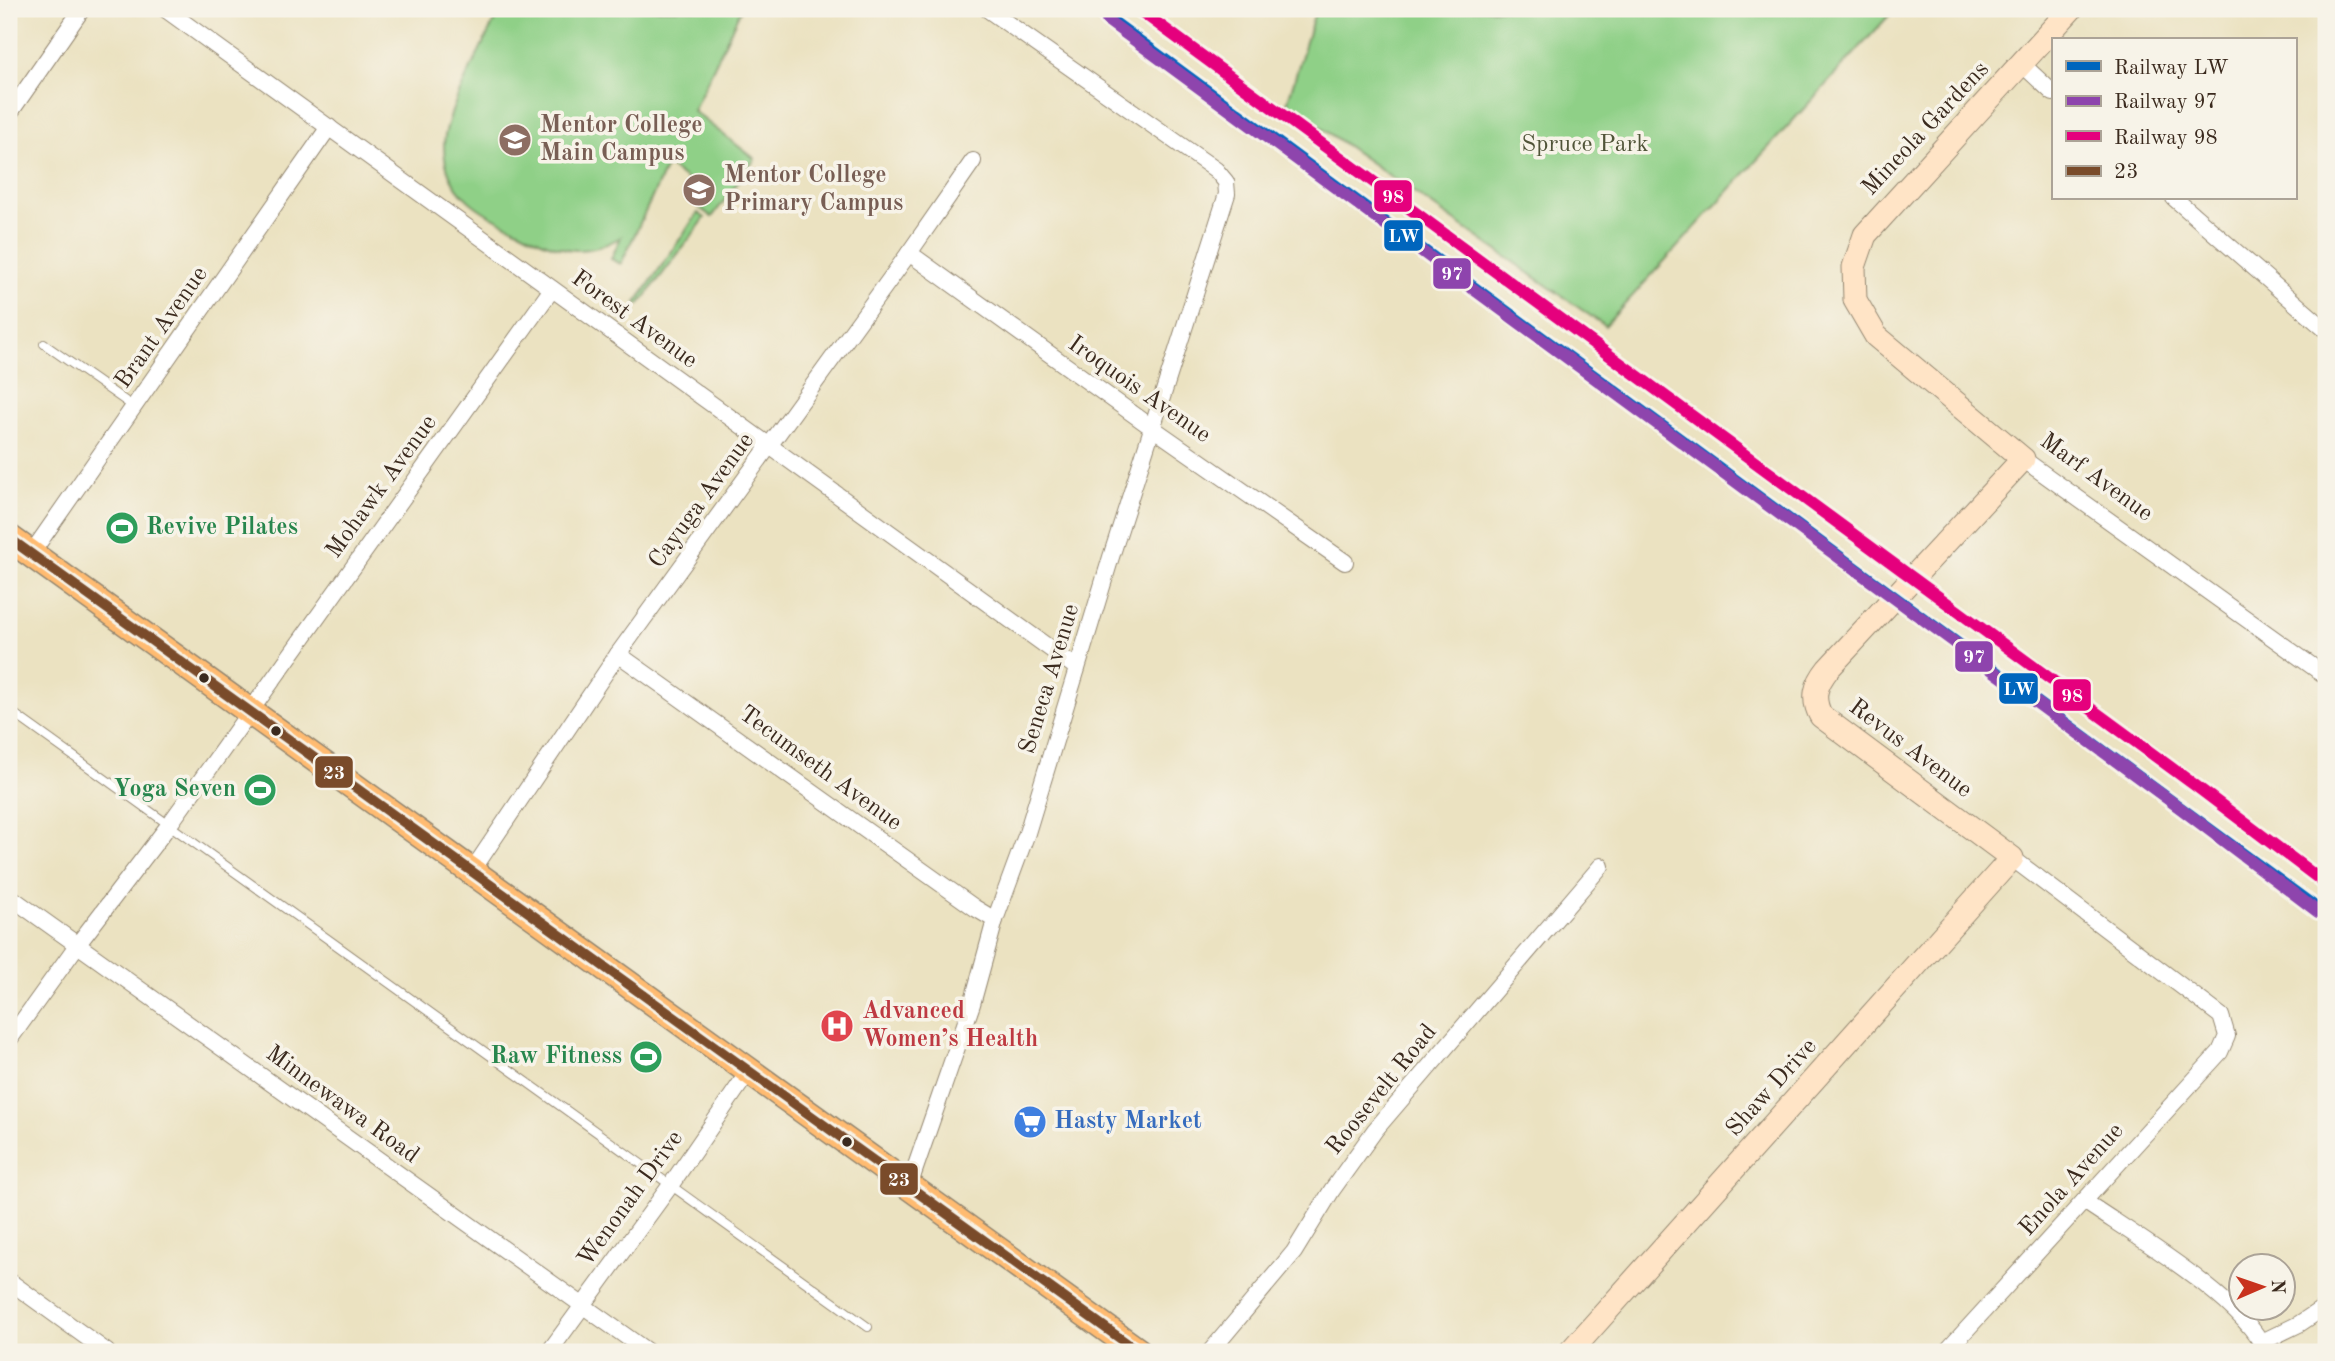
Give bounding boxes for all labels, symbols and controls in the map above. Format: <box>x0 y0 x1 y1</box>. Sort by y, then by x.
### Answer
legend <box>2052 38 2296 200</box>
street label: Mineola Gardens <box>1858 57 1994 201</box>
text: Railway LW <box>2114 58 2229 79</box>
text: Railway 97 <box>2114 92 2218 113</box>
place label: Mentor College Main Campus <box>540 114 703 166</box>
school or university icon: Mentor College Main Campus <box>496 121 534 159</box>
text: Railway 98 <box>2114 128 2218 149</box>
park label: Spruce Park <box>1521 133 1649 157</box>
text: 23 <box>2114 162 2138 183</box>
place label: Mentor College Primary Campus <box>724 164 903 216</box>
school or university icon: Mentor College Primary Campus <box>680 171 718 209</box>
line badge: 98 <box>1373 179 1413 213</box>
text: 98 <box>1382 189 1404 208</box>
line badge: LW <box>1383 219 1424 252</box>
text: LW <box>1388 228 1421 247</box>
line badge: 97 <box>1432 257 1472 290</box>
street label: Brant Avenue <box>111 263 213 393</box>
street label: Forest Avenue <box>567 266 701 374</box>
text: 97 <box>1441 266 1463 285</box>
street label: Iroquois Avenue <box>1063 332 1215 448</box>
street label: Mohawk Avenue <box>322 411 442 563</box>
street label: Cayuga Avenue <box>645 429 759 573</box>
street label: Marf Avenue <box>2035 429 2157 527</box>
sports icon: Revive Pilates <box>103 509 141 547</box>
place label: Revive Pilates <box>146 516 298 540</box>
street label: Seneca Avenue <box>1016 601 1084 757</box>
line badge: 97 <box>1954 640 1994 673</box>
text: 97 <box>1963 649 1985 668</box>
unlabelled marker <box>197 671 211 685</box>
line badge: LW <box>1998 672 2039 705</box>
line badge: 98 <box>2052 678 2092 712</box>
text: LW <box>2003 681 2036 700</box>
text: 98 <box>2061 688 2083 707</box>
street label: Revus Avenue <box>1844 695 1976 803</box>
street label: Tecumseth Avenue <box>734 702 906 836</box>
unlabelled marker <box>269 724 283 738</box>
line badge: 23 <box>314 755 354 789</box>
text: 23 <box>323 765 345 784</box>
sports icon: Yoga Seven <box>241 771 279 809</box>
place label: Yoga Seven <box>114 778 236 802</box>
place label: Advanced Women’s Health <box>862 1000 1038 1052</box>
hospital icon: Advanced Women’s Health <box>818 1007 856 1045</box>
street label: Roosevelt Road <box>1322 1020 1442 1160</box>
street label: Shaw Drive <box>1722 1035 1822 1141</box>
sports icon: Raw Fitness <box>627 1038 665 1076</box>
street label: Minnewawa Road <box>261 1042 423 1168</box>
place label: Raw Fitness <box>490 1045 622 1069</box>
supermarket icon: Hasty Market <box>1011 1103 1049 1141</box>
place label: Hasty Market <box>1054 1110 1202 1134</box>
street label: Enola Avenue <box>2015 1119 2129 1241</box>
street label: Wenonah Drive <box>574 1127 688 1271</box>
unlabelled marker <box>840 1135 854 1149</box>
line badge: 23 <box>879 1162 919 1196</box>
text: 23 <box>888 1172 910 1191</box>
north arrow <box>2226 1252 2296 1322</box>
text: N <box>2267 1279 2286 1295</box>

